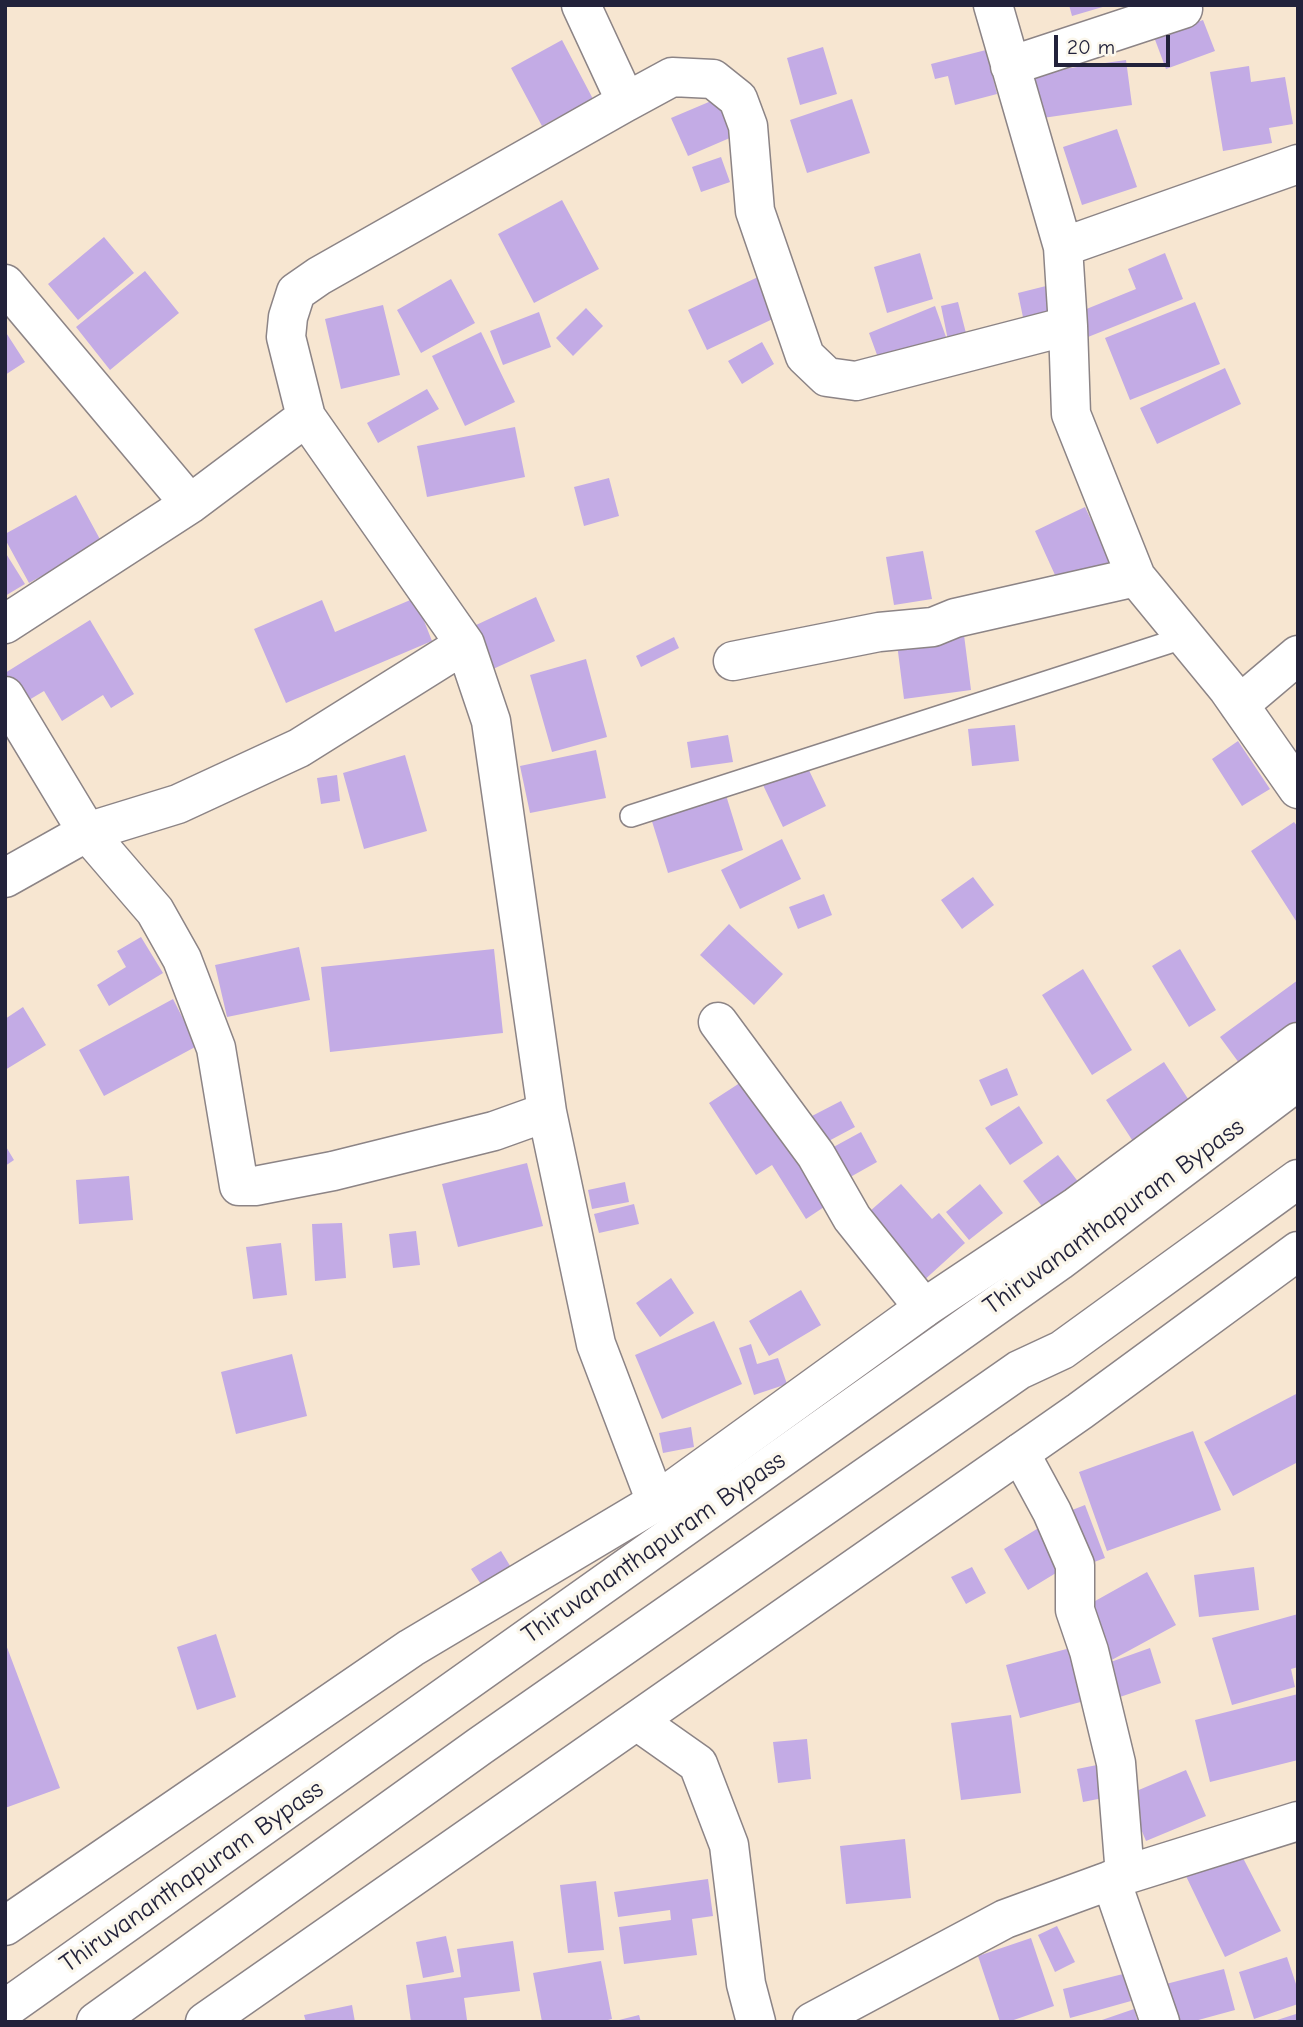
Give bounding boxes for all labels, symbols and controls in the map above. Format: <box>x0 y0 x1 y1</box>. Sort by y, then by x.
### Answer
scale bar <box>1058 21 1174 65</box>
text: 20 m <box>1067 35 1115 59</box>
street label: Thiruvananthapuram Bypass <box>977 1112 1251 1322</box>
street label: Thiruvananthapuram Bypass <box>516 1445 792 1651</box>
street label: Thiruvananthapuram Bypass <box>54 1774 330 1980</box>

